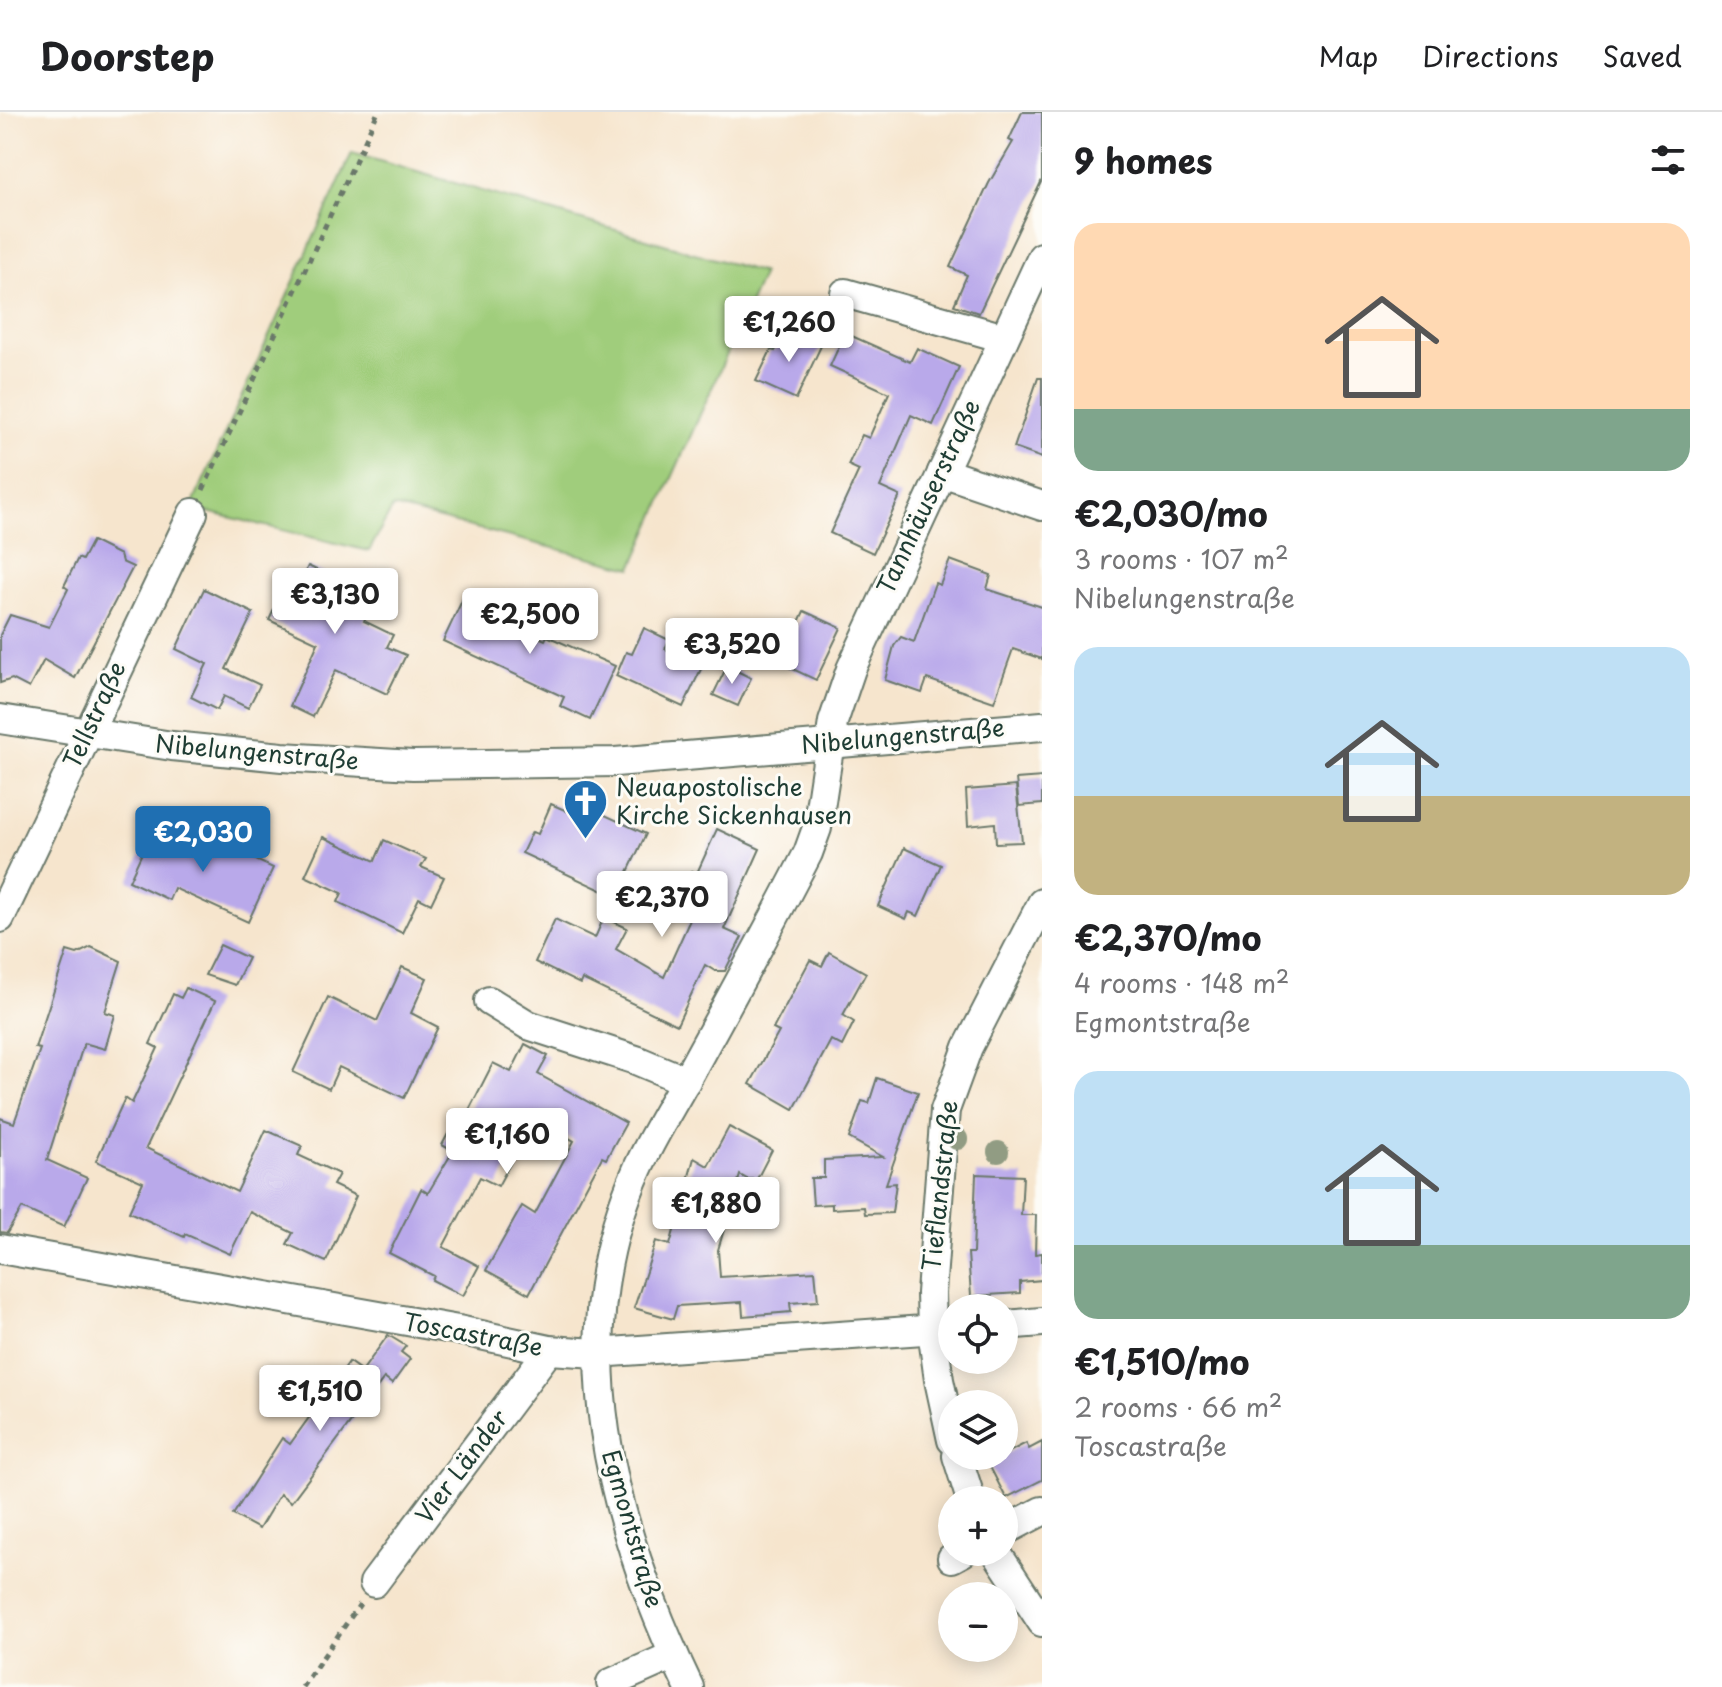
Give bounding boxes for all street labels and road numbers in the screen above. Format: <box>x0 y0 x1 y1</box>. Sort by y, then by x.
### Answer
street label: Tannhäuserstraße <box>866 393 988 599</box>
street label: Tellstraße <box>53 655 134 773</box>
street label: Nibelungenstraße <box>800 708 1006 762</box>
street label: Nibelungenstraße <box>154 724 360 778</box>
street label: Tieflandstraße <box>912 1099 966 1273</box>
street label: Toscastraße <box>401 1302 546 1364</box>
street label: Vier Länder <box>406 1401 515 1530</box>
street label: Egmontstraße <box>594 1445 674 1612</box>

